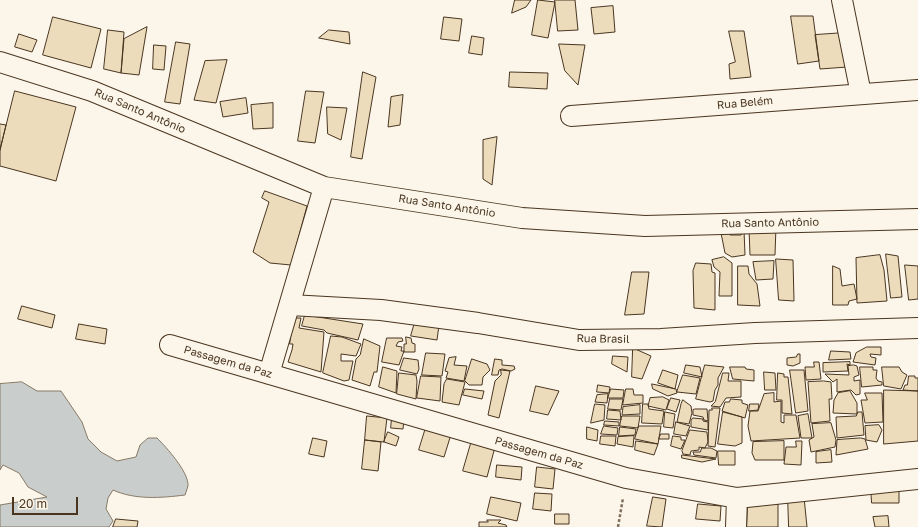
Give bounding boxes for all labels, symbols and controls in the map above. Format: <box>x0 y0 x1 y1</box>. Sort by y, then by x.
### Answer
street label: Rua Santo Antônio <box>92 86 188 136</box>
street label: Rua Belém <box>716 94 774 112</box>
street label: Rua Santo Antônio <box>398 192 496 220</box>
street label: Rua Santo Antônio <box>721 216 819 230</box>
street label: Rua Brasil <box>576 332 630 346</box>
street label: Passagem da Paz <box>182 343 274 381</box>
street label: Passagem da Paz <box>493 434 585 472</box>
scale bar <box>14 489 80 515</box>
text: 20 m <box>19 496 47 511</box>

